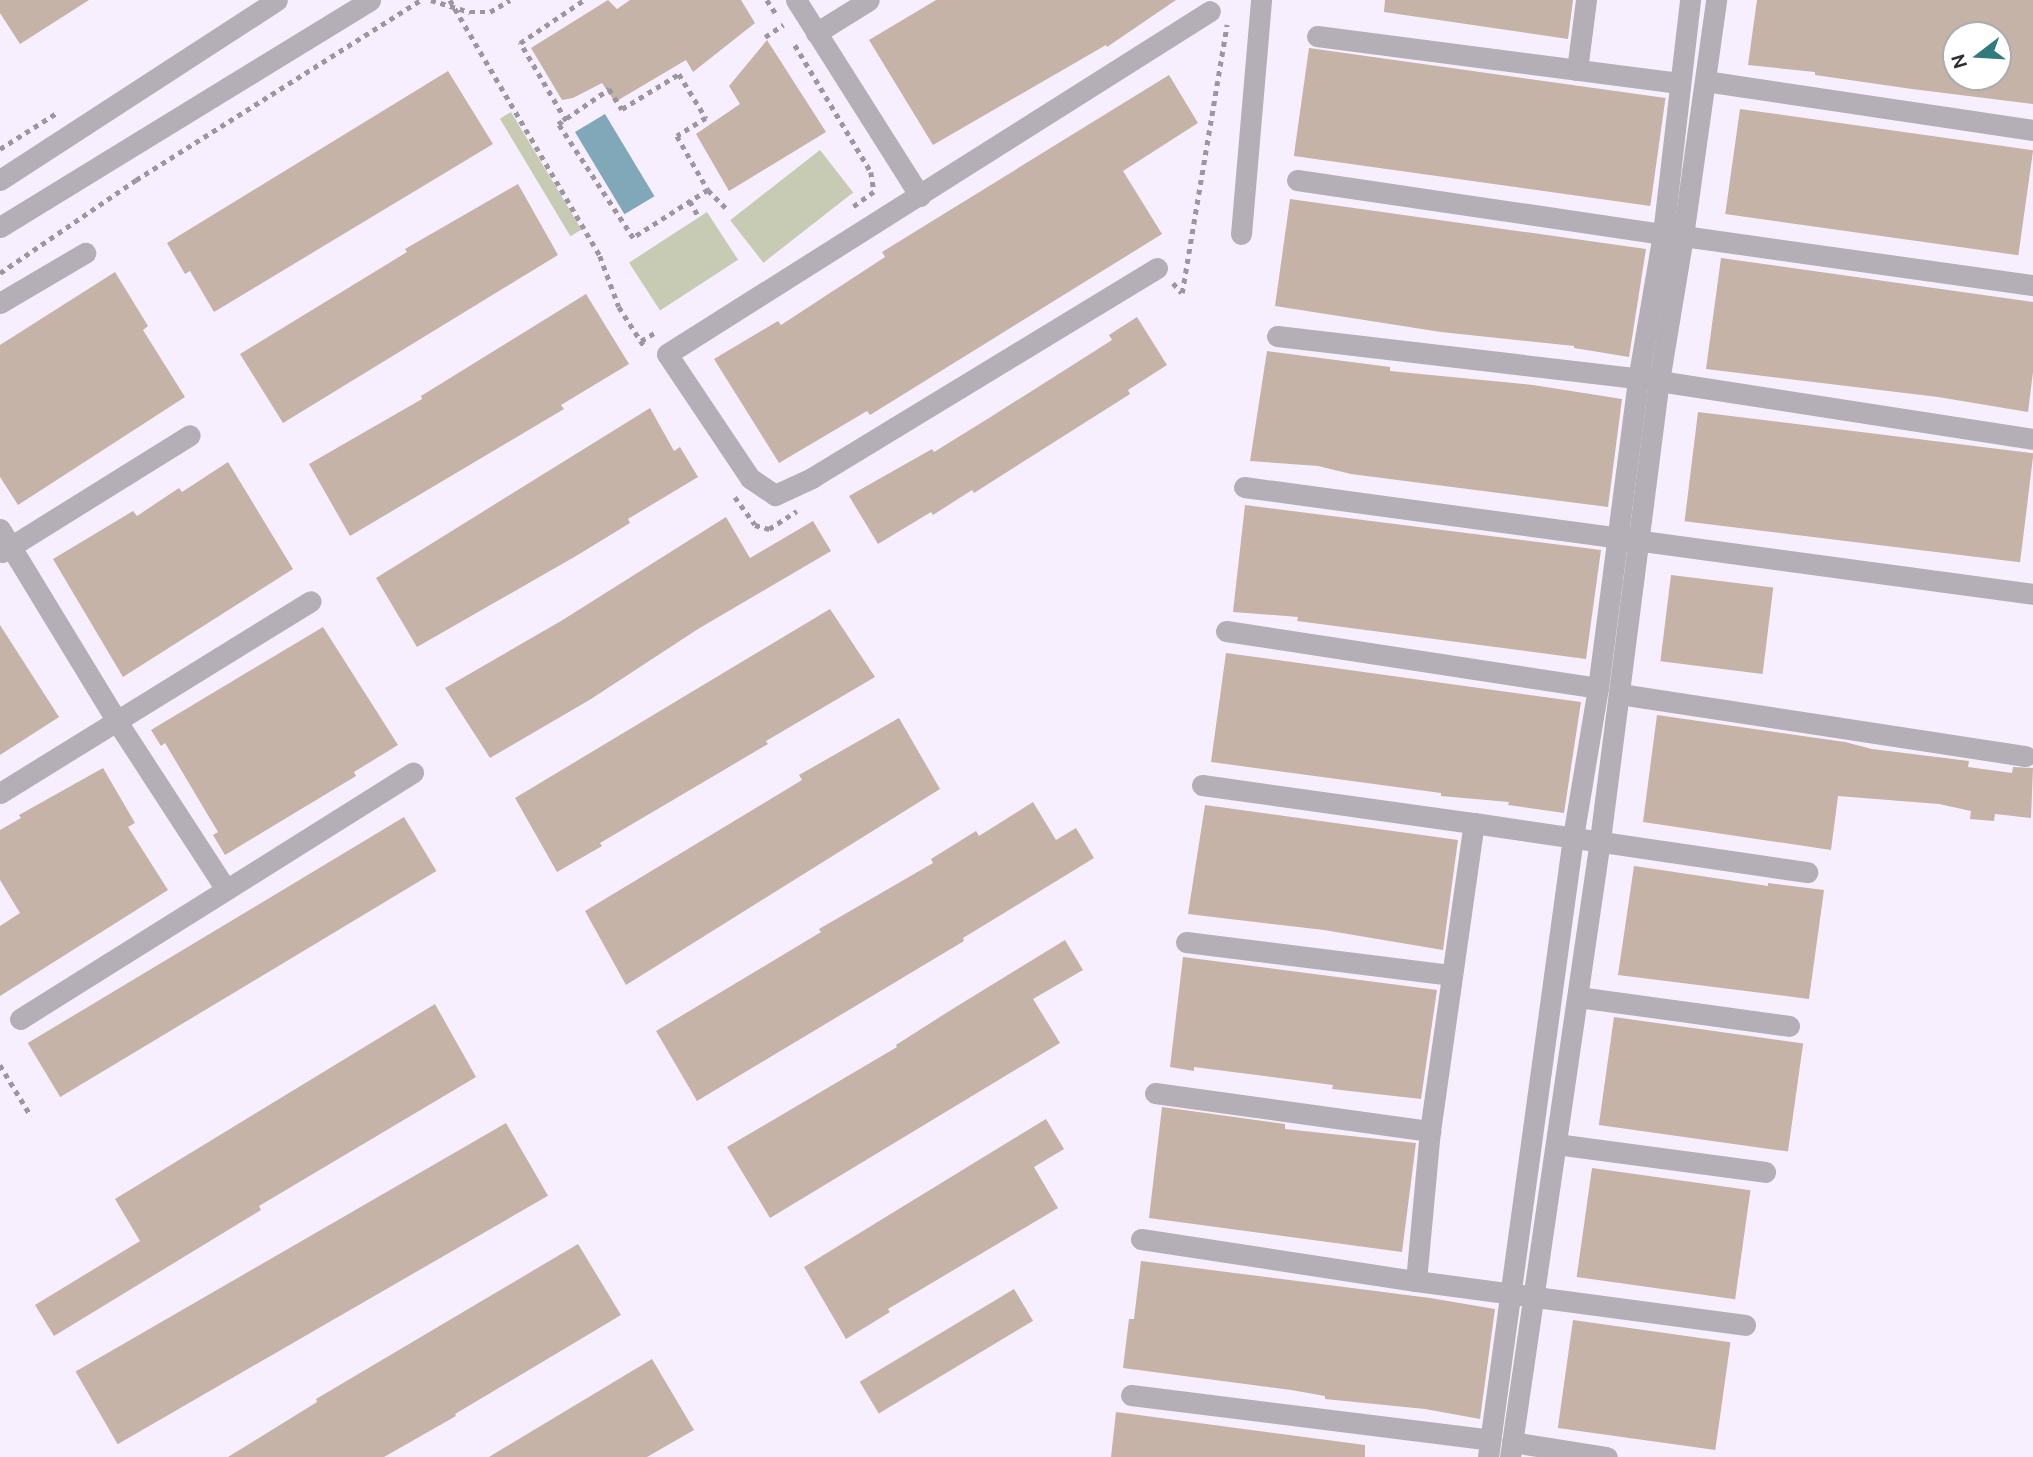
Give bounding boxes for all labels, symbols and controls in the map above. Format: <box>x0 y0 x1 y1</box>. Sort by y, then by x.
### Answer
north arrow <box>1942 21 2012 91</box>
text: N <box>1946 52 1971 72</box>

